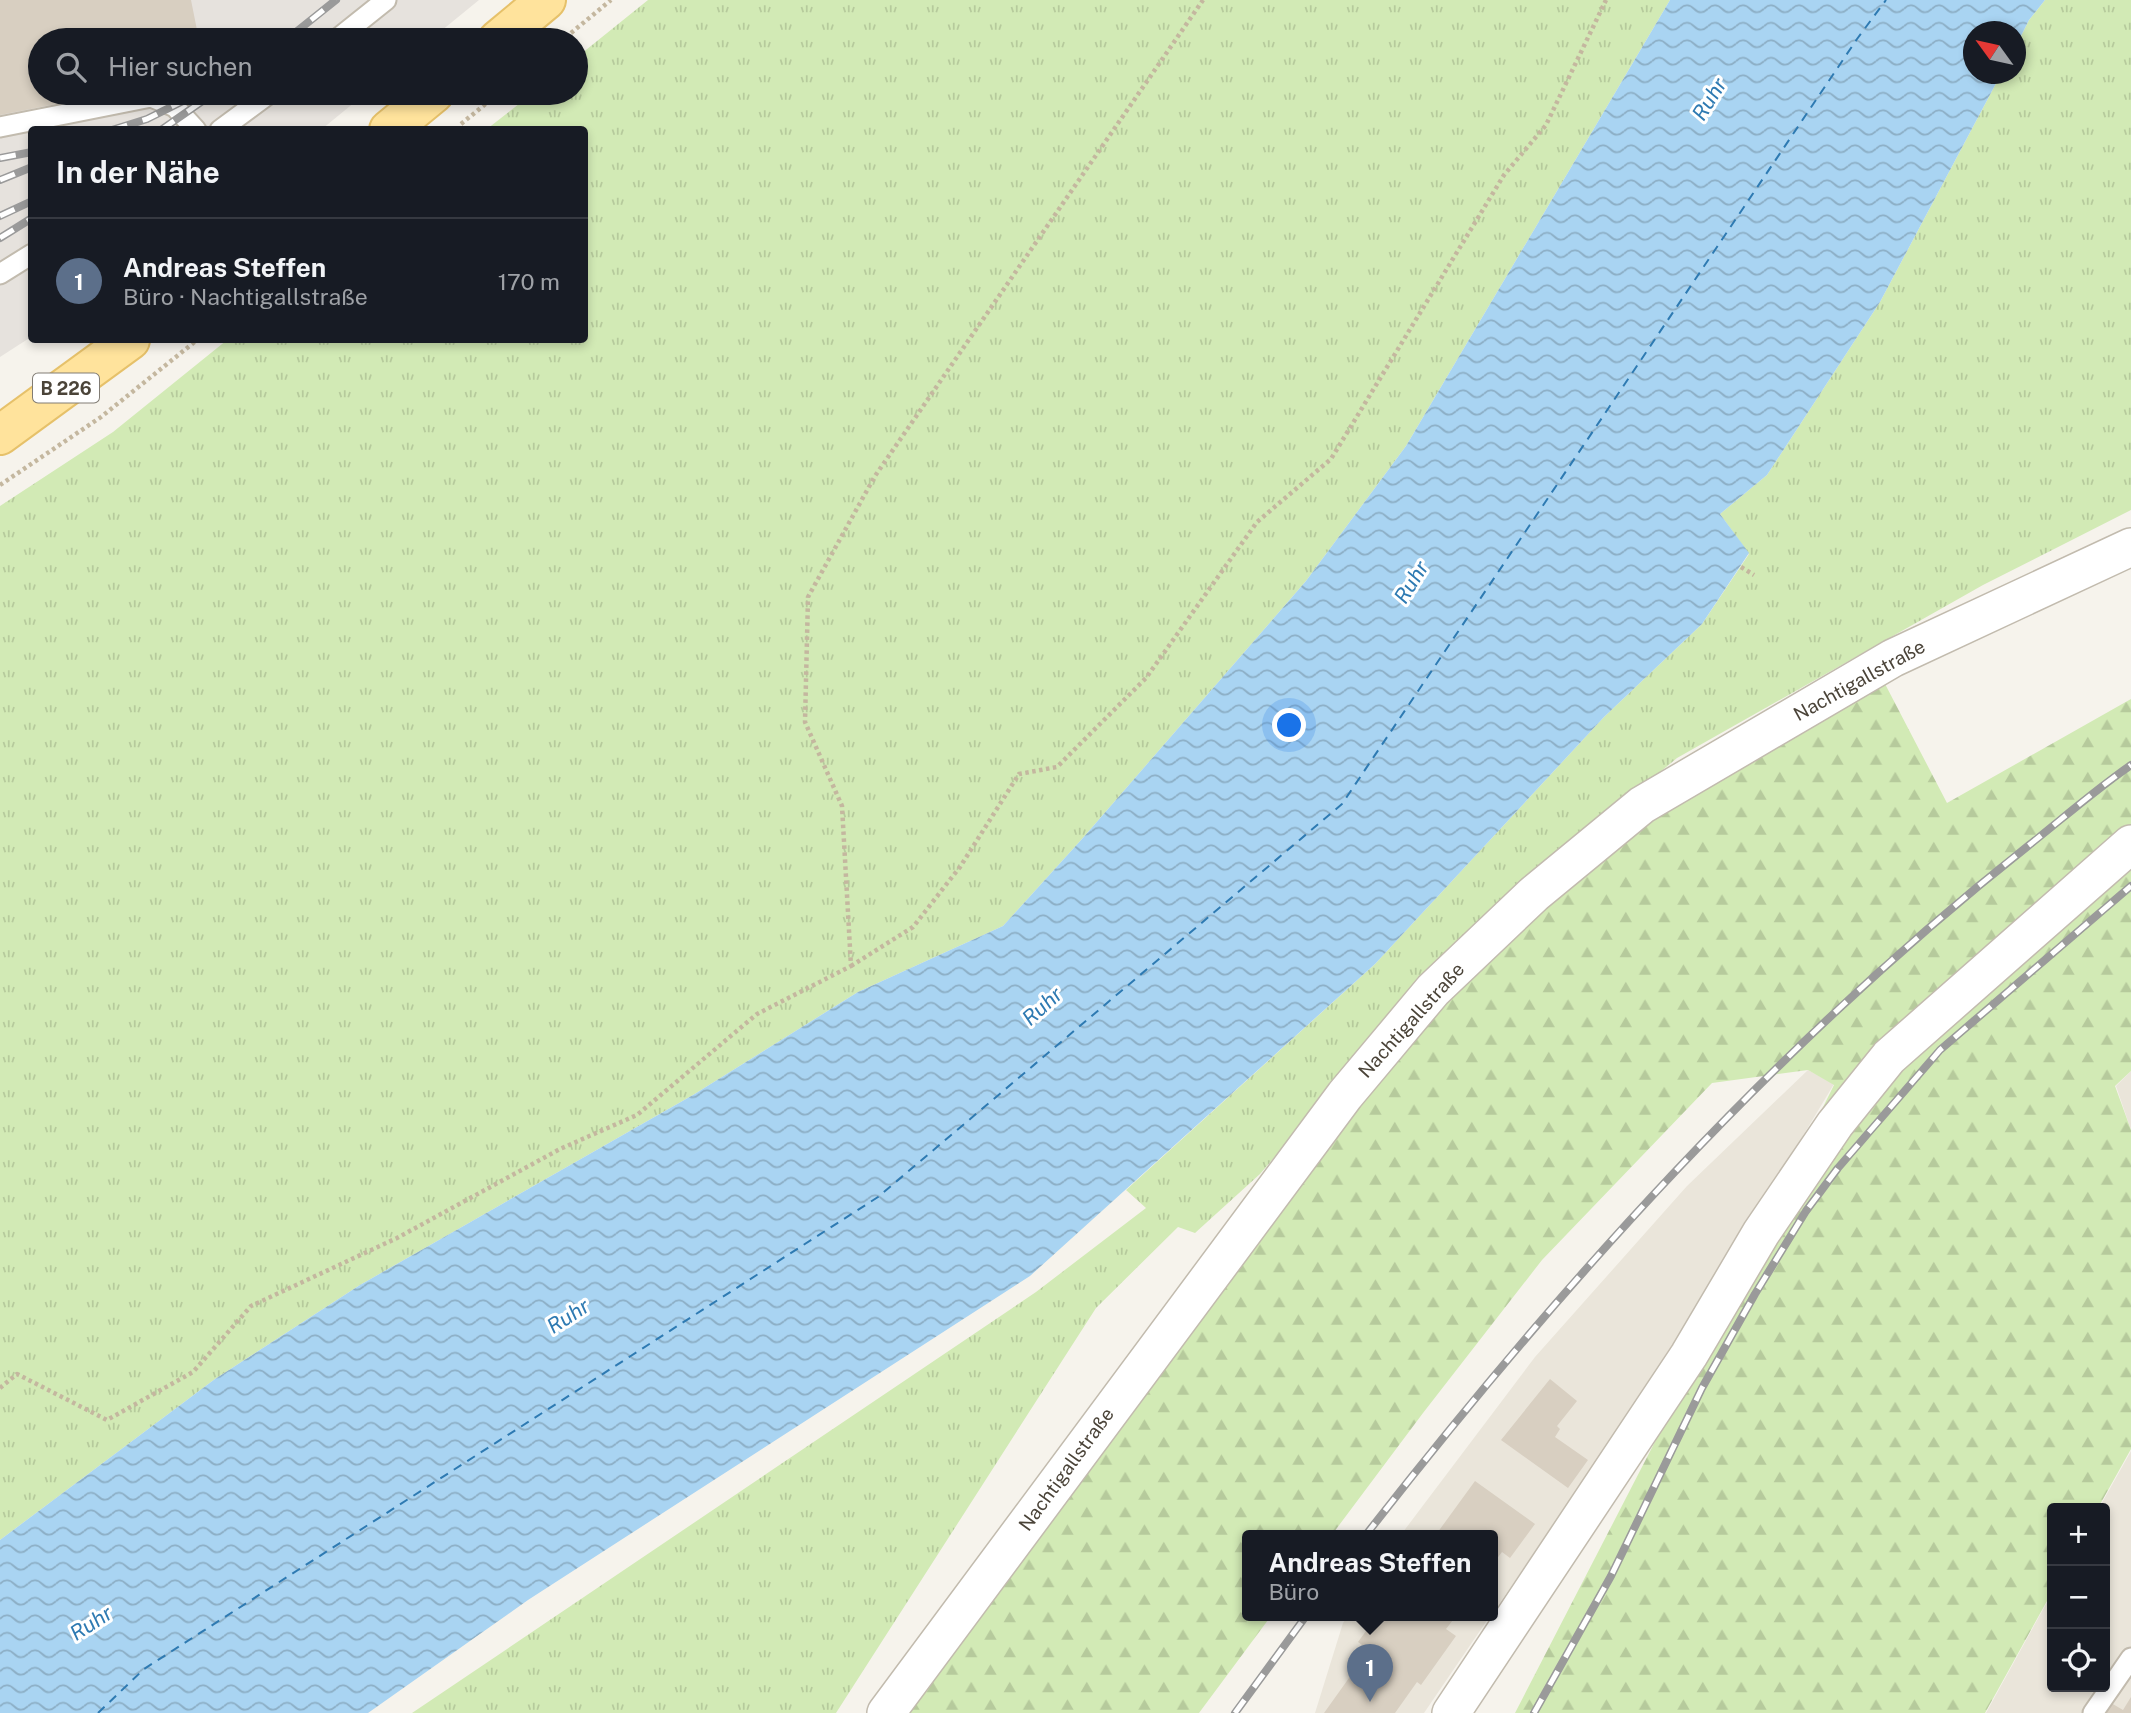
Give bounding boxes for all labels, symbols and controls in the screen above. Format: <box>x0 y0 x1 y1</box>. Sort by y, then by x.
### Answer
north arrow <box>1963 21 2026 84</box>
search box <box>28 28 588 105</box>
icon: search <box>52 48 90 86</box>
text: Hier suchen <box>108 51 253 82</box>
water label: Ruhr <box>1686 72 1732 125</box>
text: In der Nähe <box>56 154 220 190</box>
text: Andreas Steffen <box>123 252 326 283</box>
text: 1 <box>74 268 84 295</box>
text: 170 m <box>498 268 560 295</box>
text: Büro · Nachtigallstraße <box>123 283 368 310</box>
road number: B 226 <box>33 374 99 402</box>
water label: Ruhr <box>1388 555 1434 608</box>
street label: Nachtigallstraße <box>1789 635 1929 725</box>
your location <box>1272 708 1306 742</box>
street label: Nachtigallstraße <box>1354 958 1468 1082</box>
water label: Ruhr <box>1017 981 1068 1030</box>
water label: Ruhr <box>542 1293 595 1339</box>
street label: Nachtigallstraße <box>1014 1403 1118 1535</box>
map controls <box>2047 1503 2110 1692</box>
button: + <box>2047 1503 2110 1566</box>
popup <box>1242 1530 1498 1621</box>
text: Andreas Steffen <box>1268 1547 1472 1578</box>
button: − <box>2047 1566 2110 1629</box>
text: Büro <box>1268 1578 1319 1605</box>
water label: Ruhr <box>65 1600 118 1646</box>
button: locate <box>2047 1629 2110 1692</box>
pin: 1 <box>1347 1644 1393 1702</box>

